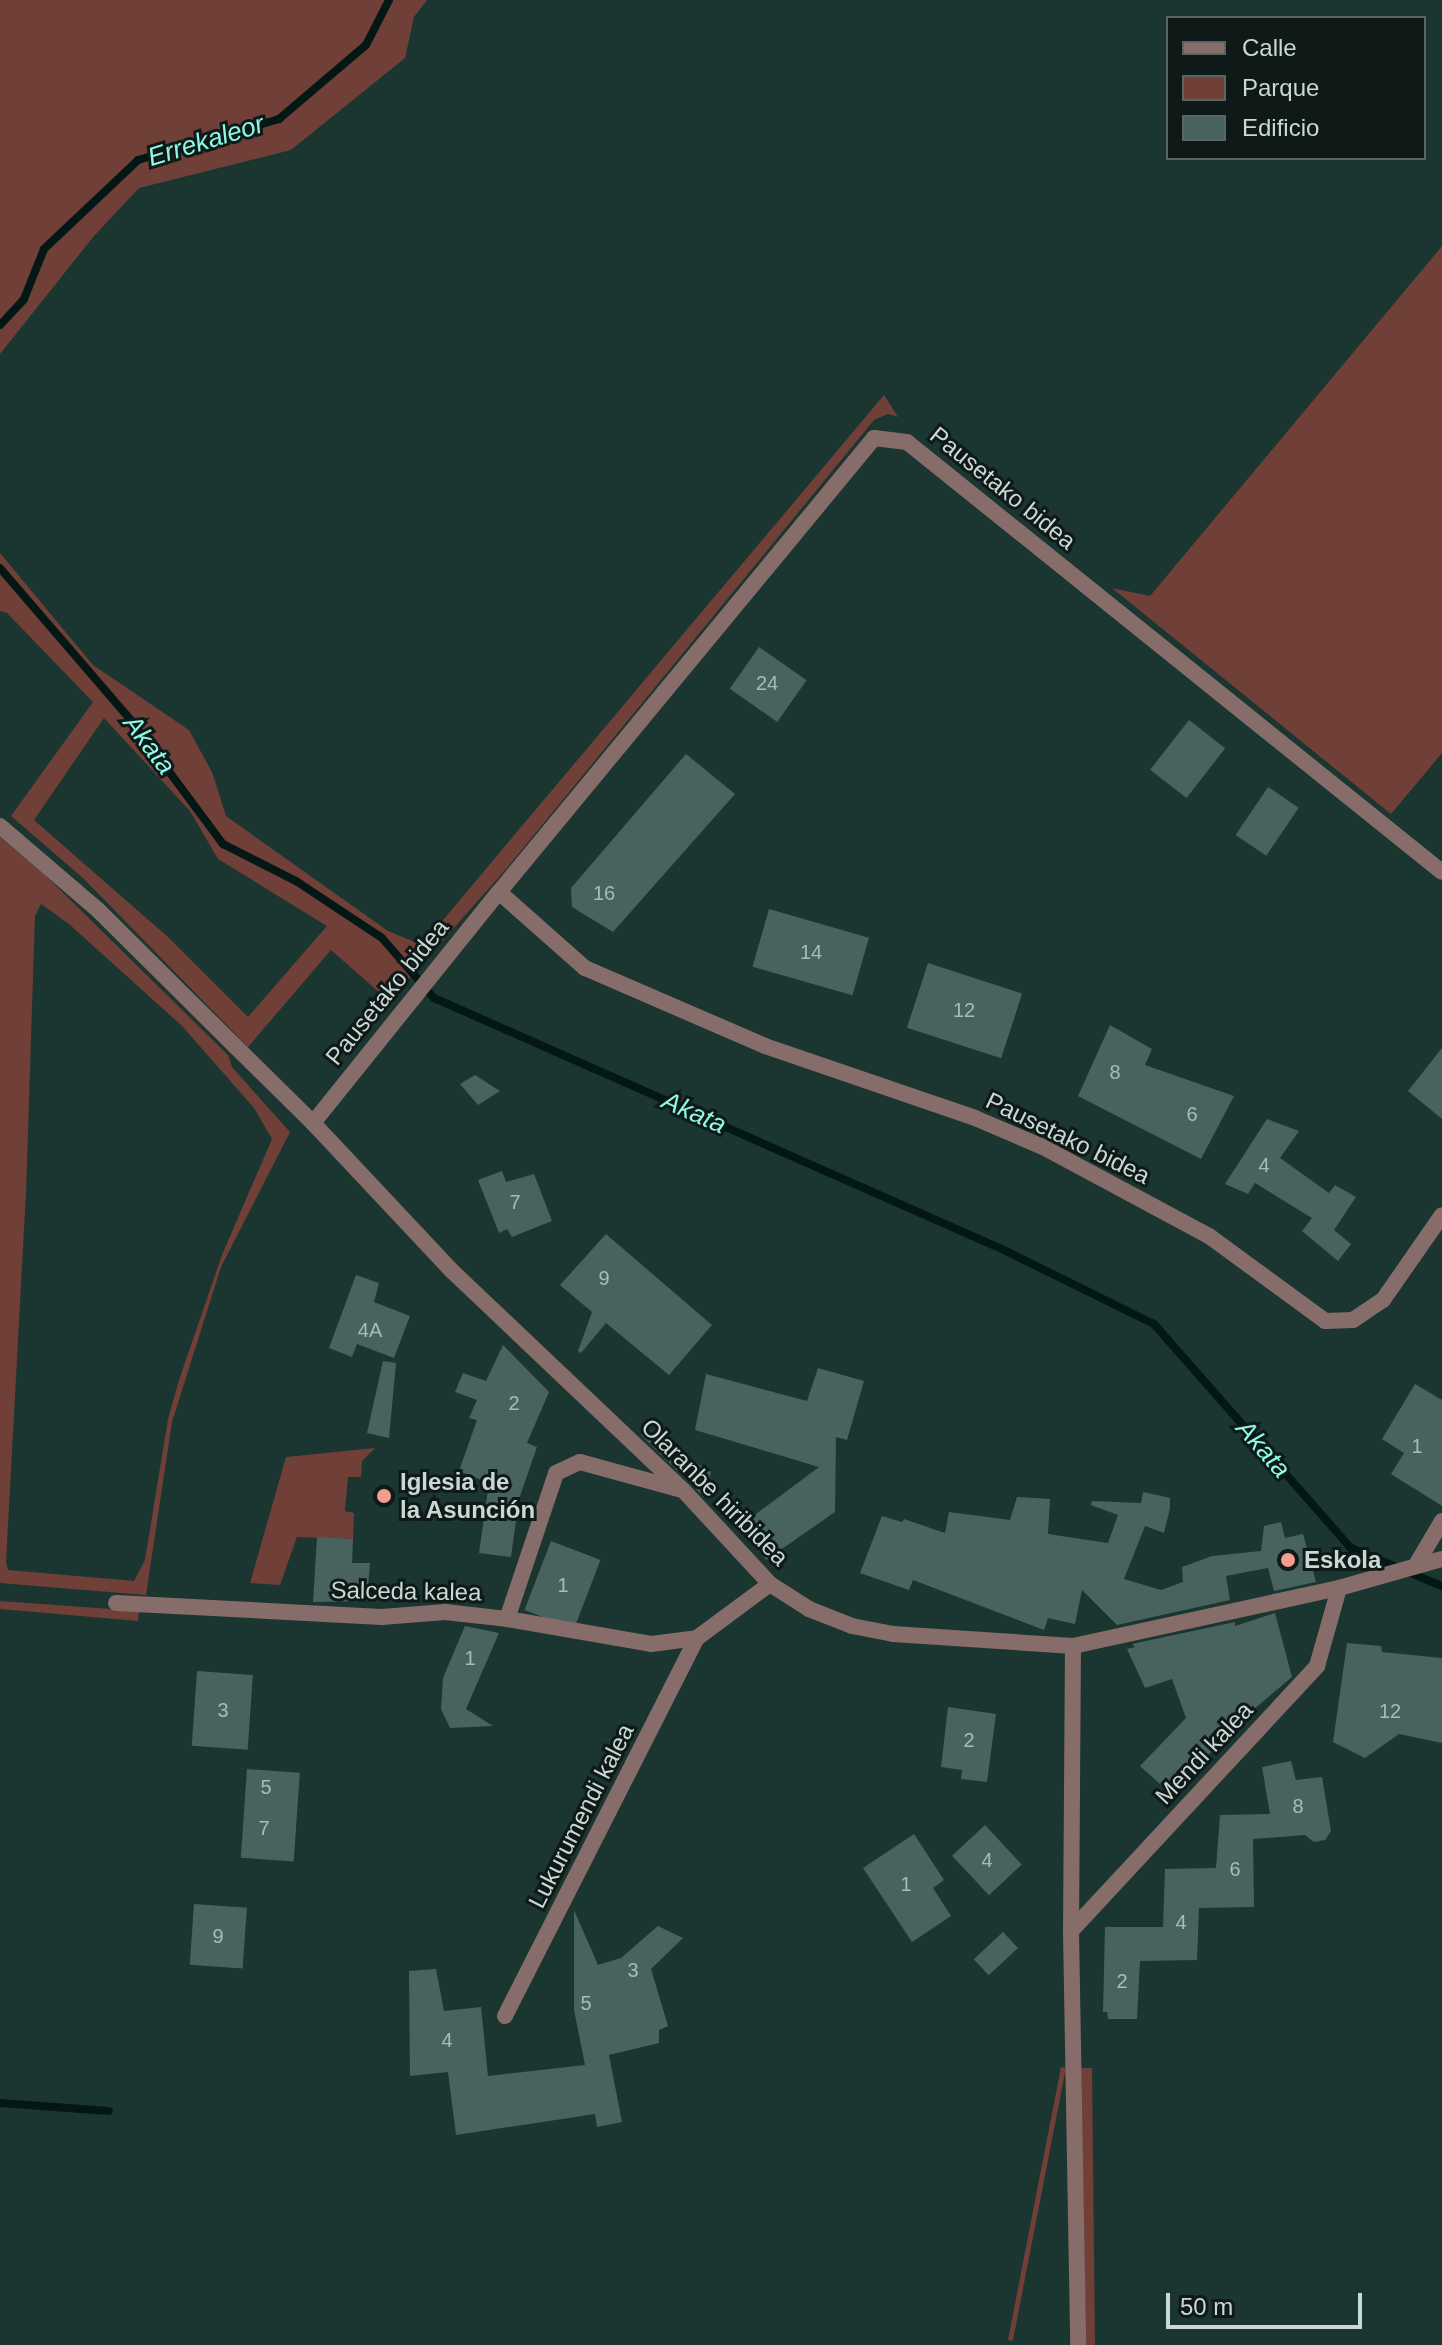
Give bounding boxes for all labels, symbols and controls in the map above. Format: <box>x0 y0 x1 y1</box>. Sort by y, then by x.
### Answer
legend <box>1166 16 1426 160</box>
text: Calle <box>1242 34 1297 61</box>
text: Parque <box>1242 74 1319 101</box>
water label: Errekaleor <box>144 109 268 173</box>
text: Edificio <box>1242 114 1319 141</box>
street label: Pausetako bidea <box>924 421 1082 555</box>
house number: 24 <box>756 671 778 695</box>
water label: Akata <box>117 709 181 781</box>
house number: 16 <box>593 881 615 905</box>
street label: Pausetako bidea <box>320 913 454 1071</box>
house number: 14 <box>800 940 822 964</box>
house number: 12 <box>953 998 975 1022</box>
house number: 8 <box>1109 1060 1121 1084</box>
water label: Akata <box>657 1085 731 1141</box>
street label: Pausetako bidea <box>981 1086 1155 1190</box>
house number: 6 <box>1186 1102 1198 1126</box>
house number: 4 <box>1258 1153 1270 1177</box>
house number: 7 <box>509 1190 521 1214</box>
house number: 9 <box>598 1266 610 1290</box>
house number: 4A <box>358 1318 382 1342</box>
house number: 2 <box>508 1391 520 1415</box>
street label: Olaranbe hiribidea <box>635 1412 795 1572</box>
water label: Akata <box>1229 1414 1297 1484</box>
house number: 1 <box>1411 1434 1423 1458</box>
place label: Iglesia de la Asunción <box>400 1468 536 1524</box>
marker: Iglesia de la Asunción <box>375 1487 393 1505</box>
place label: Eskola <box>1304 1546 1381 1574</box>
marker: Eskola <box>1279 1551 1297 1569</box>
house number: 1 <box>557 1573 569 1597</box>
street label: Salceda kalea <box>330 1575 482 1607</box>
house number: 1 <box>464 1646 476 1670</box>
street label: Mendi kalea <box>1149 1696 1259 1810</box>
house number: 3 <box>217 1698 229 1722</box>
house number: 12 <box>1379 1699 1401 1723</box>
street label: Lukurumendi kalea <box>522 1719 640 1913</box>
house number: 2 <box>963 1728 975 1752</box>
house number: 5 <box>260 1775 272 1799</box>
house number: 8 <box>1292 1794 1304 1818</box>
house number: 7 <box>258 1816 270 1840</box>
house number: 4 <box>981 1848 993 1872</box>
house number: 6 <box>1229 1857 1241 1881</box>
house number: 1 <box>900 1872 912 1896</box>
house number: 4 <box>1175 1910 1187 1934</box>
house number: 9 <box>212 1924 224 1948</box>
house number: 3 <box>627 1958 639 1982</box>
house number: 2 <box>1116 1969 1128 1993</box>
house number: 5 <box>580 1991 592 2015</box>
house number: 4 <box>441 2028 453 2052</box>
scale bar <box>1170 2277 1366 2327</box>
text: 50 m <box>1180 2293 1233 2320</box>

